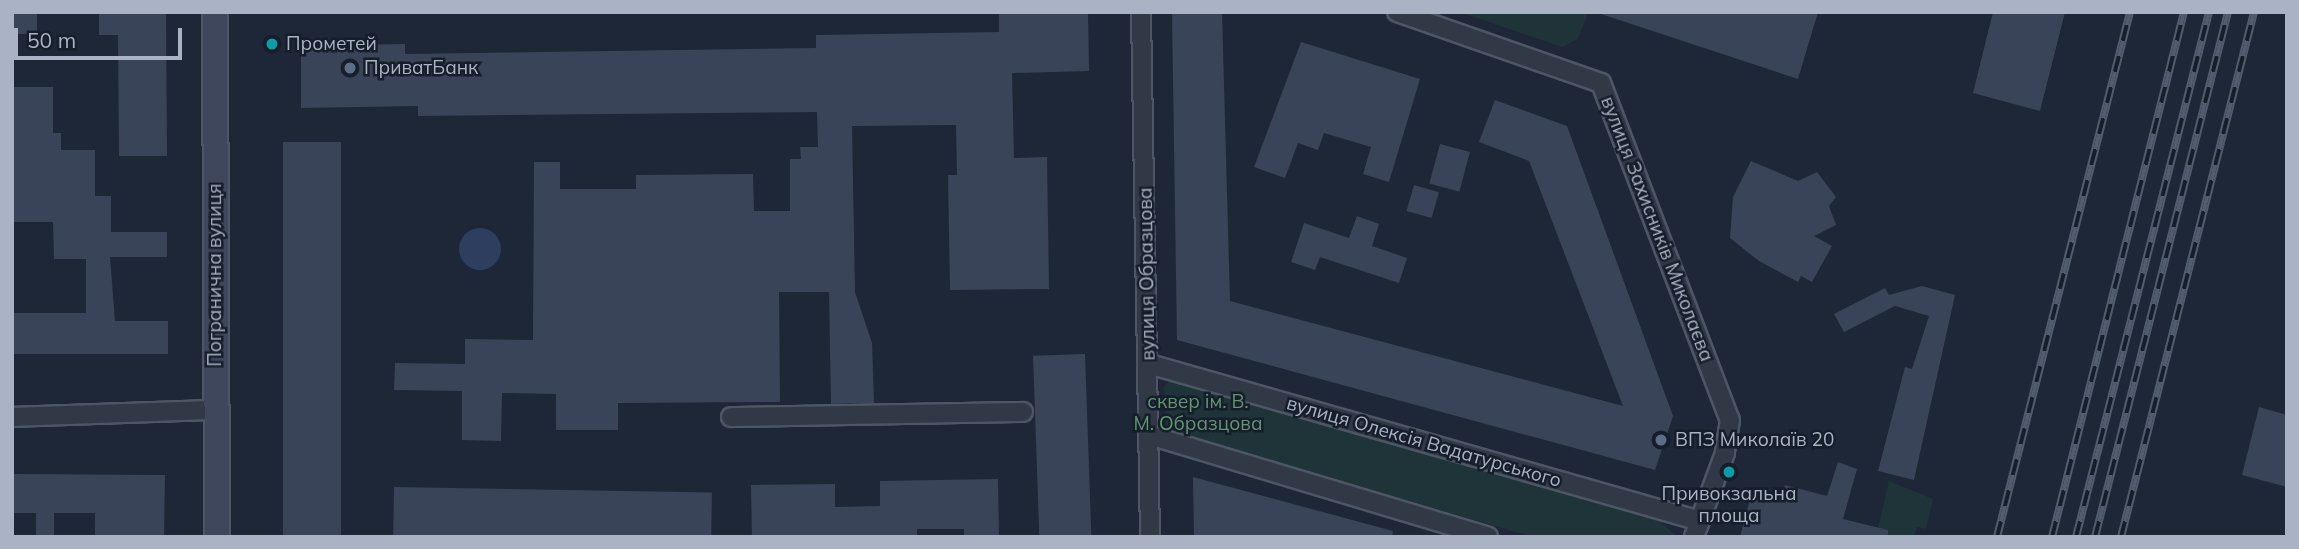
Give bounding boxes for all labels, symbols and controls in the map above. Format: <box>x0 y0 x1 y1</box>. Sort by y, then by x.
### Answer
scale bar <box>18 14 186 58</box>
text: 50 m <box>27 27 76 53</box>
place label: Прометей <box>286 33 377 55</box>
marker: Прометей <box>264 36 280 52</box>
place label: ПриватБанк <box>364 57 478 79</box>
marker: ПриватБанк <box>342 60 358 76</box>
street label: вулиця Захисників Миколаєва <box>1596 93 1718 365</box>
street label: Погранична вулиця <box>204 183 226 367</box>
street label: вулиця Образцова <box>1134 187 1160 361</box>
park label: сквер ім. В. М. Образцова <box>1134 391 1262 435</box>
street label: вулиця Олексія Вадатурського <box>1284 392 1564 492</box>
place label: ВПЗ Миколаїв 20 <box>1675 429 1834 451</box>
marker: ВПЗ Миколаїв 20 <box>1653 432 1669 448</box>
marker: Привокзальна площа <box>1721 464 1737 480</box>
place label: Привокзальна площа <box>1661 483 1797 527</box>

